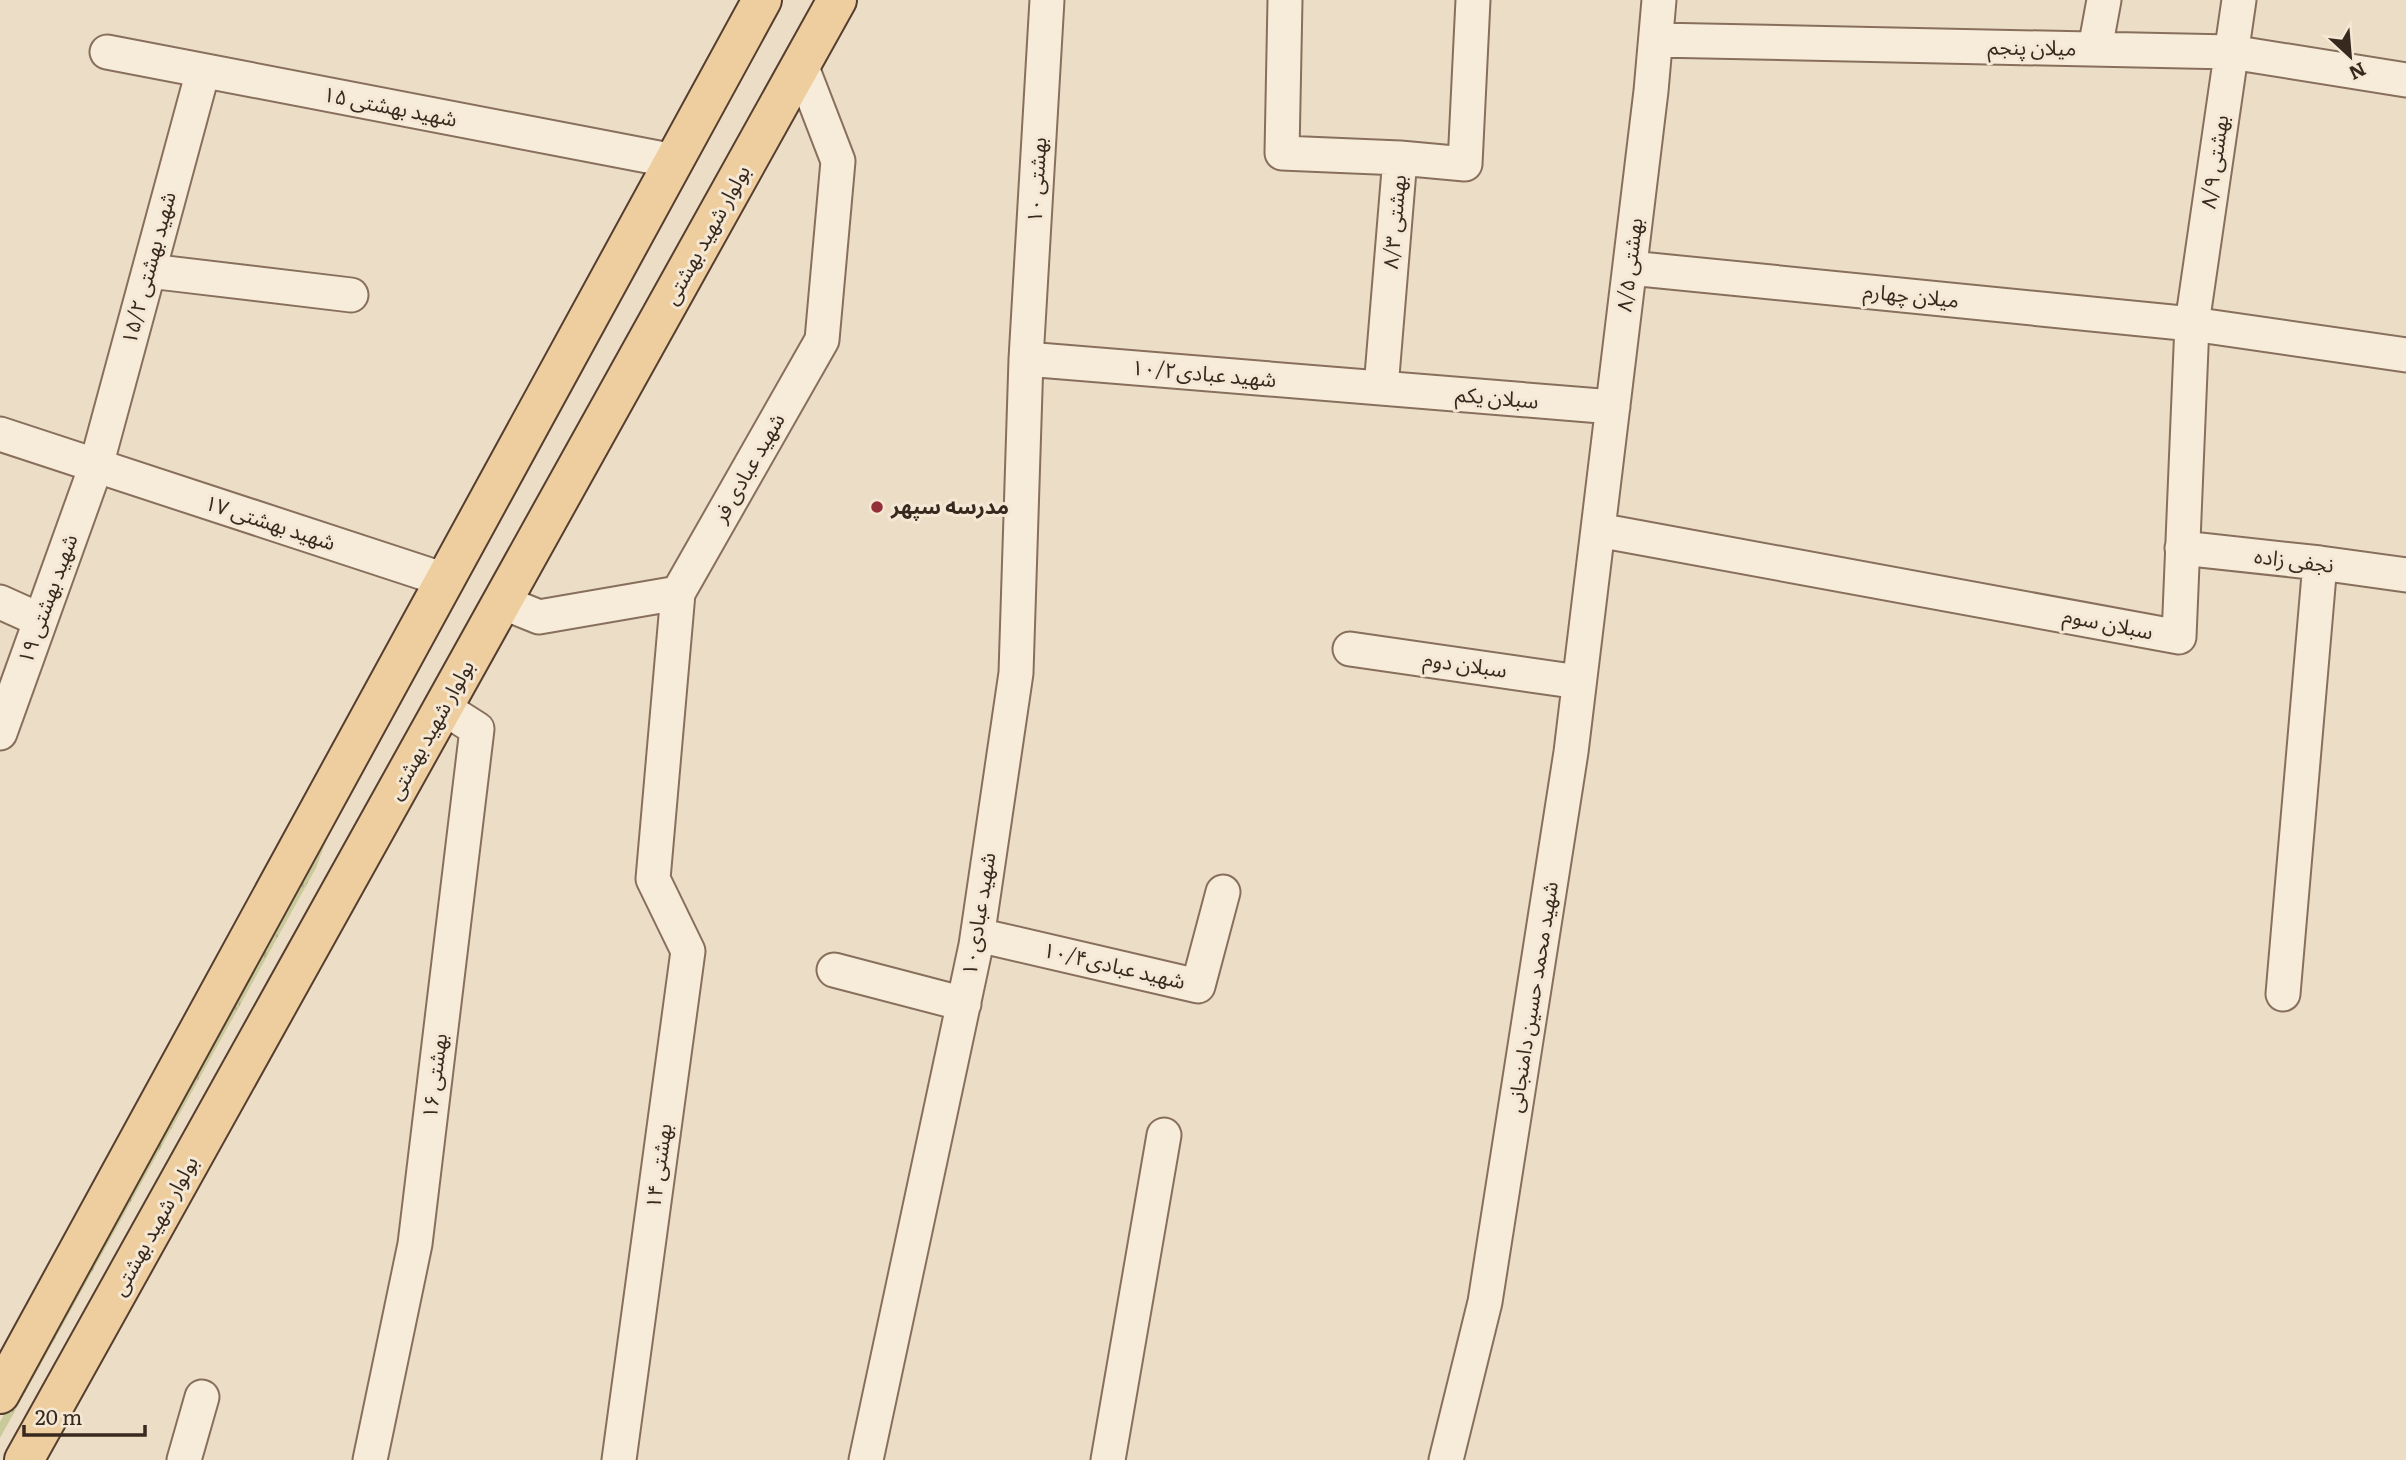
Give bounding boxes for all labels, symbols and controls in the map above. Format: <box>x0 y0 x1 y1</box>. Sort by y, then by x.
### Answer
north arrow <box>2315 21 2385 91</box>
street label: میلان پنجم <box>1987 29 2077 64</box>
text: N <box>2345 56 2371 88</box>
street label: شهید بهشتی ۱۵ <box>321 76 460 133</box>
street label: بهشتی ۸/۹ <box>2191 113 2234 211</box>
street label: بهشتی ۱۰ <box>1017 136 1052 223</box>
street label: بولوار شهید بهشتی <box>654 158 756 309</box>
street label: بهشتی ۸/۳ <box>1373 173 1412 270</box>
street label: شهید بهشتی ۱۵/۲ <box>111 188 182 347</box>
street label: بهشتی ۸/۵ <box>1606 216 1649 314</box>
street label: میلان چهارم <box>1861 273 1961 317</box>
street label: شهید عبادی۱۰/۲ <box>1131 350 1278 393</box>
street label: سبلان یکم <box>1454 376 1540 417</box>
street label: شهید عبادی فر <box>702 406 791 528</box>
street label: شهید بهشتی ۱۷ <box>201 485 340 556</box>
place label: مدرسه سپهر <box>890 489 1009 521</box>
marker: مدرسه سپهر <box>869 499 885 515</box>
street label: شهید بهشتی ۱۹ <box>8 529 83 667</box>
street label: نجفی زاده <box>2253 538 2336 579</box>
street label: سبلان سوم <box>2060 598 2156 648</box>
street label: سبلان دوم <box>1421 641 1509 687</box>
street label: بولوار شهید بهشتی <box>378 653 480 804</box>
street label: شهید عبادی۱۰ <box>952 850 1002 977</box>
street label: شهید محمد حسین دامنجانی <box>1497 879 1564 1114</box>
street label: شهید عبادی۱۰/۴ <box>1040 932 1189 995</box>
street label: بهشتی ۱۶ <box>412 1031 453 1120</box>
street label: بهشتی ۱۴ <box>635 1121 678 1210</box>
street label: بولوار شهید بهشتی <box>102 1149 204 1300</box>
scale bar <box>24 1394 145 1438</box>
text: 20 m <box>35 1400 82 1431</box>

